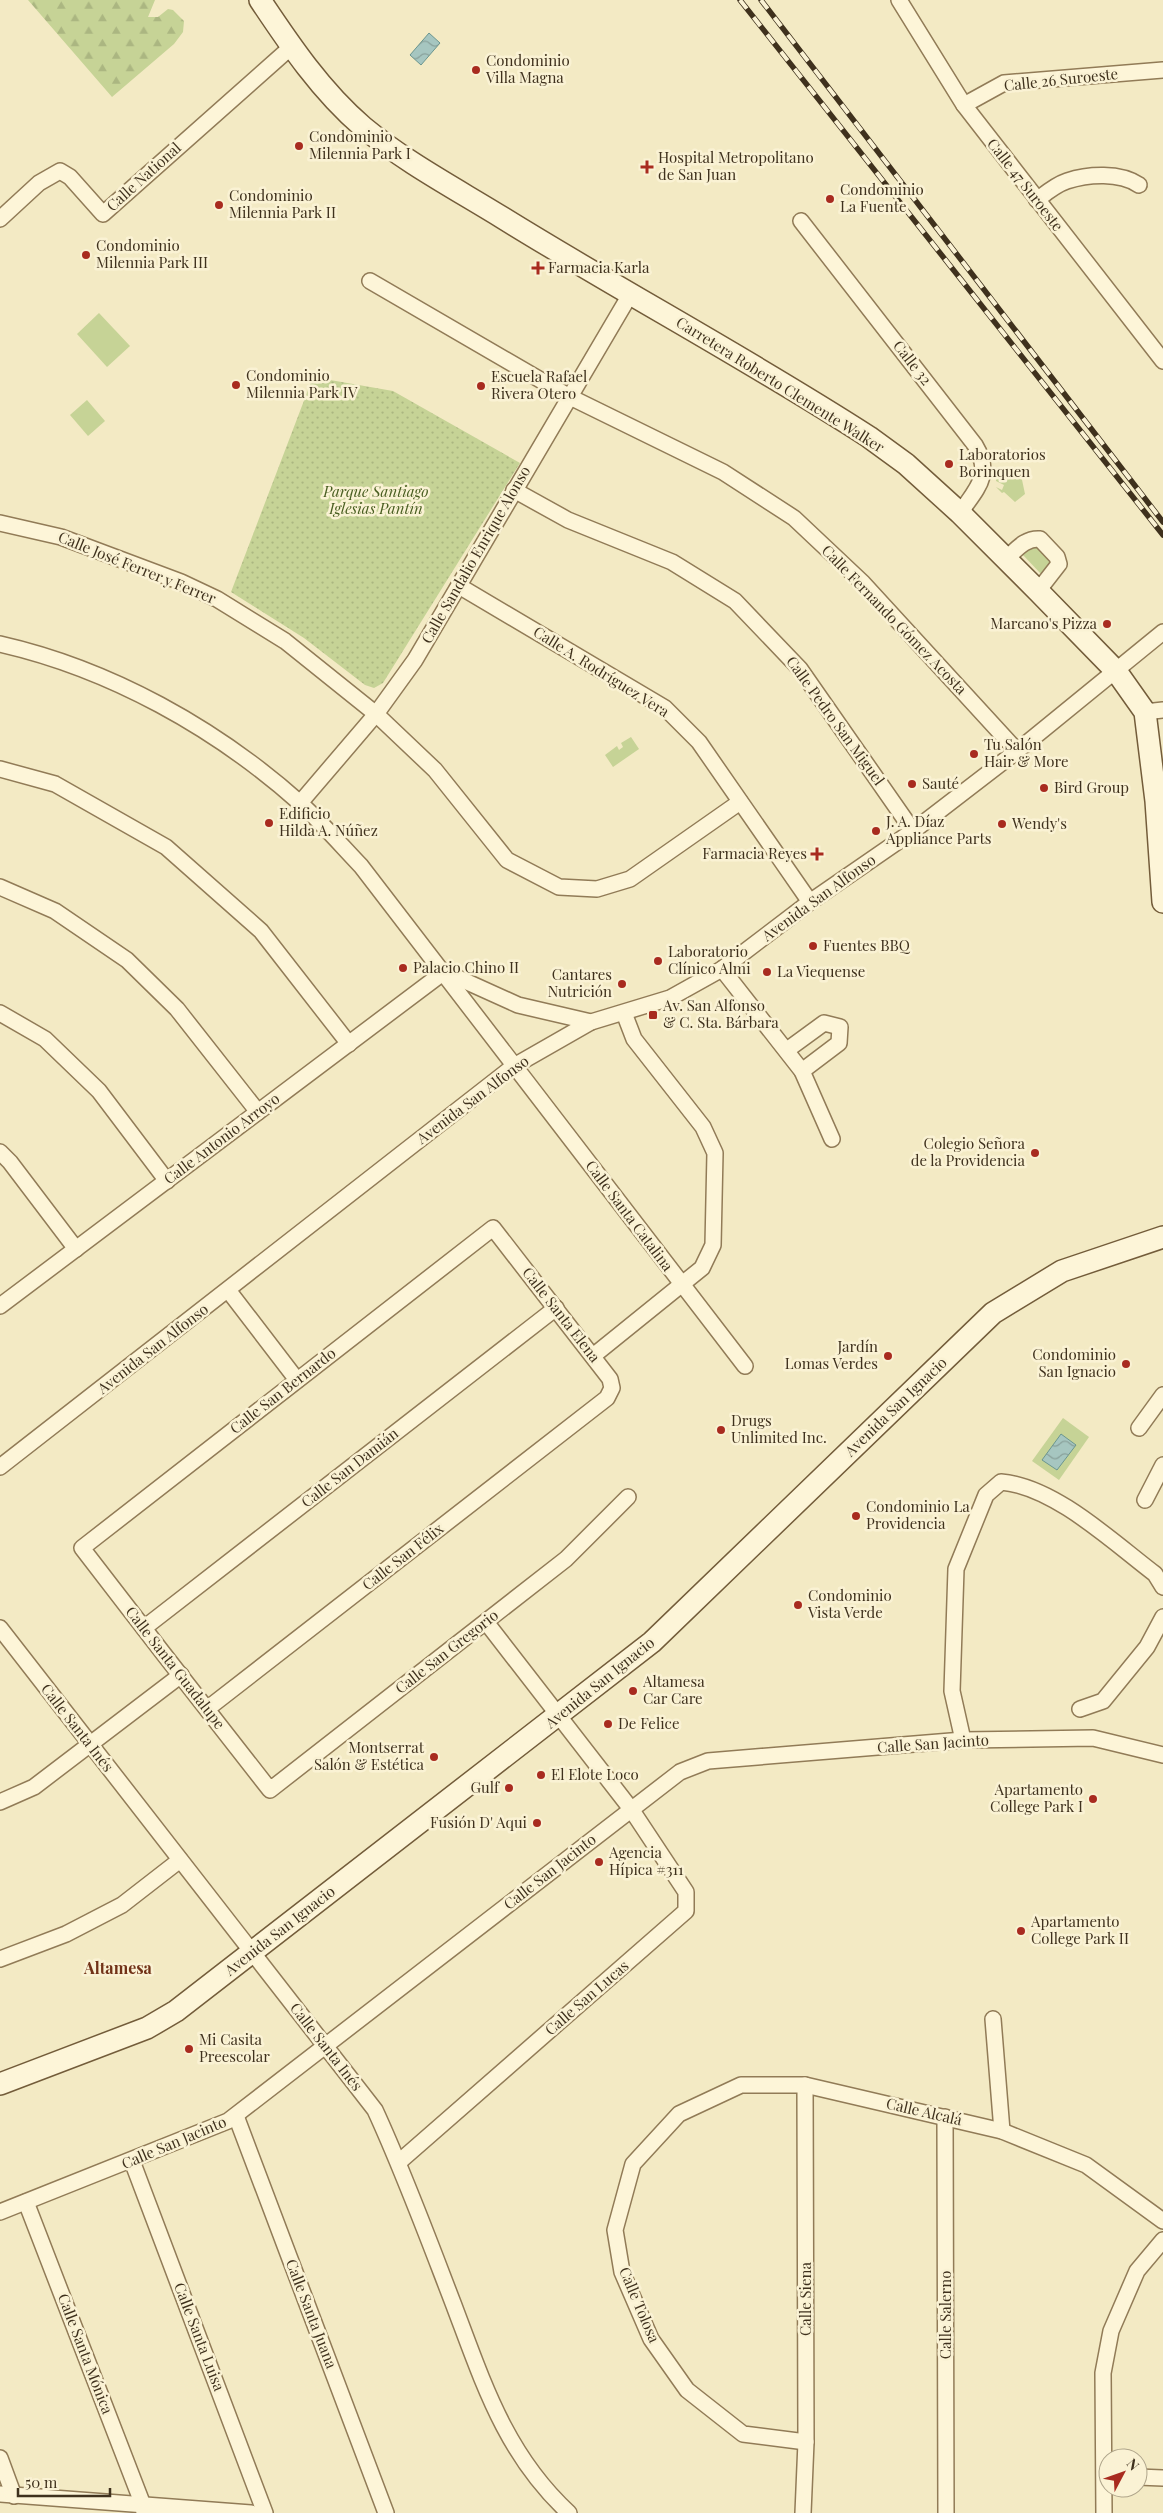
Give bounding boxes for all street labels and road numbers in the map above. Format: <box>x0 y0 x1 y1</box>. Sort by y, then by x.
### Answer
street label: Calle 26 Suroeste <box>1003 63 1119 95</box>
street label: Calle 47 Suroeste <box>983 134 1068 235</box>
street label: Calle National <box>102 137 185 215</box>
street label: Carretera Roberto Clemente Walker <box>673 312 889 457</box>
street label: Calle 32 <box>889 336 937 389</box>
street label: Calle Sandalio Enrique Alonso <box>416 462 534 647</box>
street label: Calle José Ferrer y Ferrer <box>56 526 220 608</box>
street label: Calle Fernando Gómez Acosta <box>818 540 972 699</box>
street label: Calle A. Rodríguez Vera <box>530 621 674 721</box>
street label: Calle Pedro San Miguel <box>782 652 889 789</box>
street label: Avenida San Alfonso <box>757 849 879 946</box>
street label: Avenida San Alfonso <box>411 1050 533 1149</box>
street label: Calle Antonio Arroyo <box>159 1088 283 1188</box>
street label: Calle Santa Catalina <box>581 1156 678 1275</box>
street label: Calle Santa Elena <box>518 1263 606 1367</box>
street label: Avenida San Alfonso <box>92 1299 212 1398</box>
street label: Calle San Bernardo <box>225 1343 339 1438</box>
street label: Avenida San Ignacio <box>839 1352 951 1461</box>
street label: Calle San Damián <box>297 1423 402 1511</box>
street label: Calle San Félix <box>358 1518 447 1594</box>
street label: Calle Santa Guadalupe <box>122 1602 230 1733</box>
street label: Calle San Gregorio <box>391 1605 502 1698</box>
street label: Avenida San Ignacio <box>540 1632 658 1733</box>
street label: Calle Santa Inés <box>37 1679 119 1776</box>
street label: Calle San Jacinto <box>876 1729 989 1757</box>
street label: Calle San Jacinto <box>499 1829 600 1914</box>
street label: Avenida San Ignacio <box>219 1881 339 1980</box>
street label: Calle San Lucas <box>540 1955 632 2039</box>
street label: Calle Santa Inés <box>286 1998 368 2095</box>
street label: Calle Alcalá <box>884 2093 965 2130</box>
street label: Calle San Jacinto <box>118 2111 229 2173</box>
street label: Calle Santa Juana <box>282 2256 342 2372</box>
street label: Calle Siena <box>795 2261 815 2336</box>
street label: Calle Tolosa <box>615 2264 665 2346</box>
street label: Calle Salerno <box>935 2271 955 2359</box>
street label: Calle Santa Luisa <box>170 2280 230 2394</box>
street label: Calle Santa Mónica <box>54 2291 118 2417</box>

